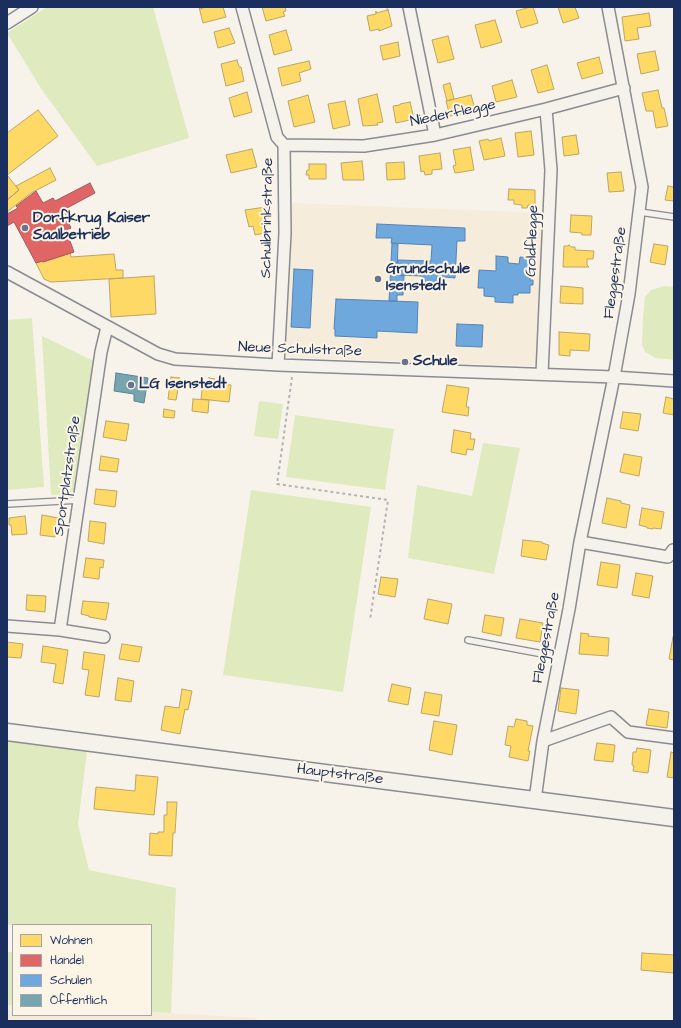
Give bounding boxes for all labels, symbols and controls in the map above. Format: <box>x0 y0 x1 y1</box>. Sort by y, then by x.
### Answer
street label: Niederflegge <box>409 96 497 132</box>
street label: Schulbrinkstraße <box>258 158 278 278</box>
street label: Goldflegge <box>523 205 543 277</box>
place label: Dorfkrug Kaiser Saalbetrieb <box>33 210 150 245</box>
marker: Dorfkrug Kaiser Saalbetrieb <box>20 223 30 233</box>
street label: Fleggestraße <box>601 226 631 320</box>
place label: Grundschule Isenstedt <box>386 261 470 296</box>
marker: Grundschule Isenstedt <box>373 274 383 284</box>
street label: Neue Schulstraße <box>238 339 362 361</box>
place label: Schule <box>413 353 458 371</box>
marker: Schule <box>400 357 410 367</box>
place label: LG Isenstedt <box>139 376 227 394</box>
marker: LG Isenstedt <box>126 380 136 390</box>
street label: Sportplatzstraße <box>51 415 85 537</box>
street label: Fleggestraße <box>529 591 565 685</box>
street label: Hauptstraße <box>296 761 384 789</box>
legend <box>12 924 152 1016</box>
text: Wohnen <box>50 932 92 949</box>
text: Handel <box>50 952 84 969</box>
text: Schulen <box>50 972 92 989</box>
text: Öffentlich <box>50 992 107 1009</box>

